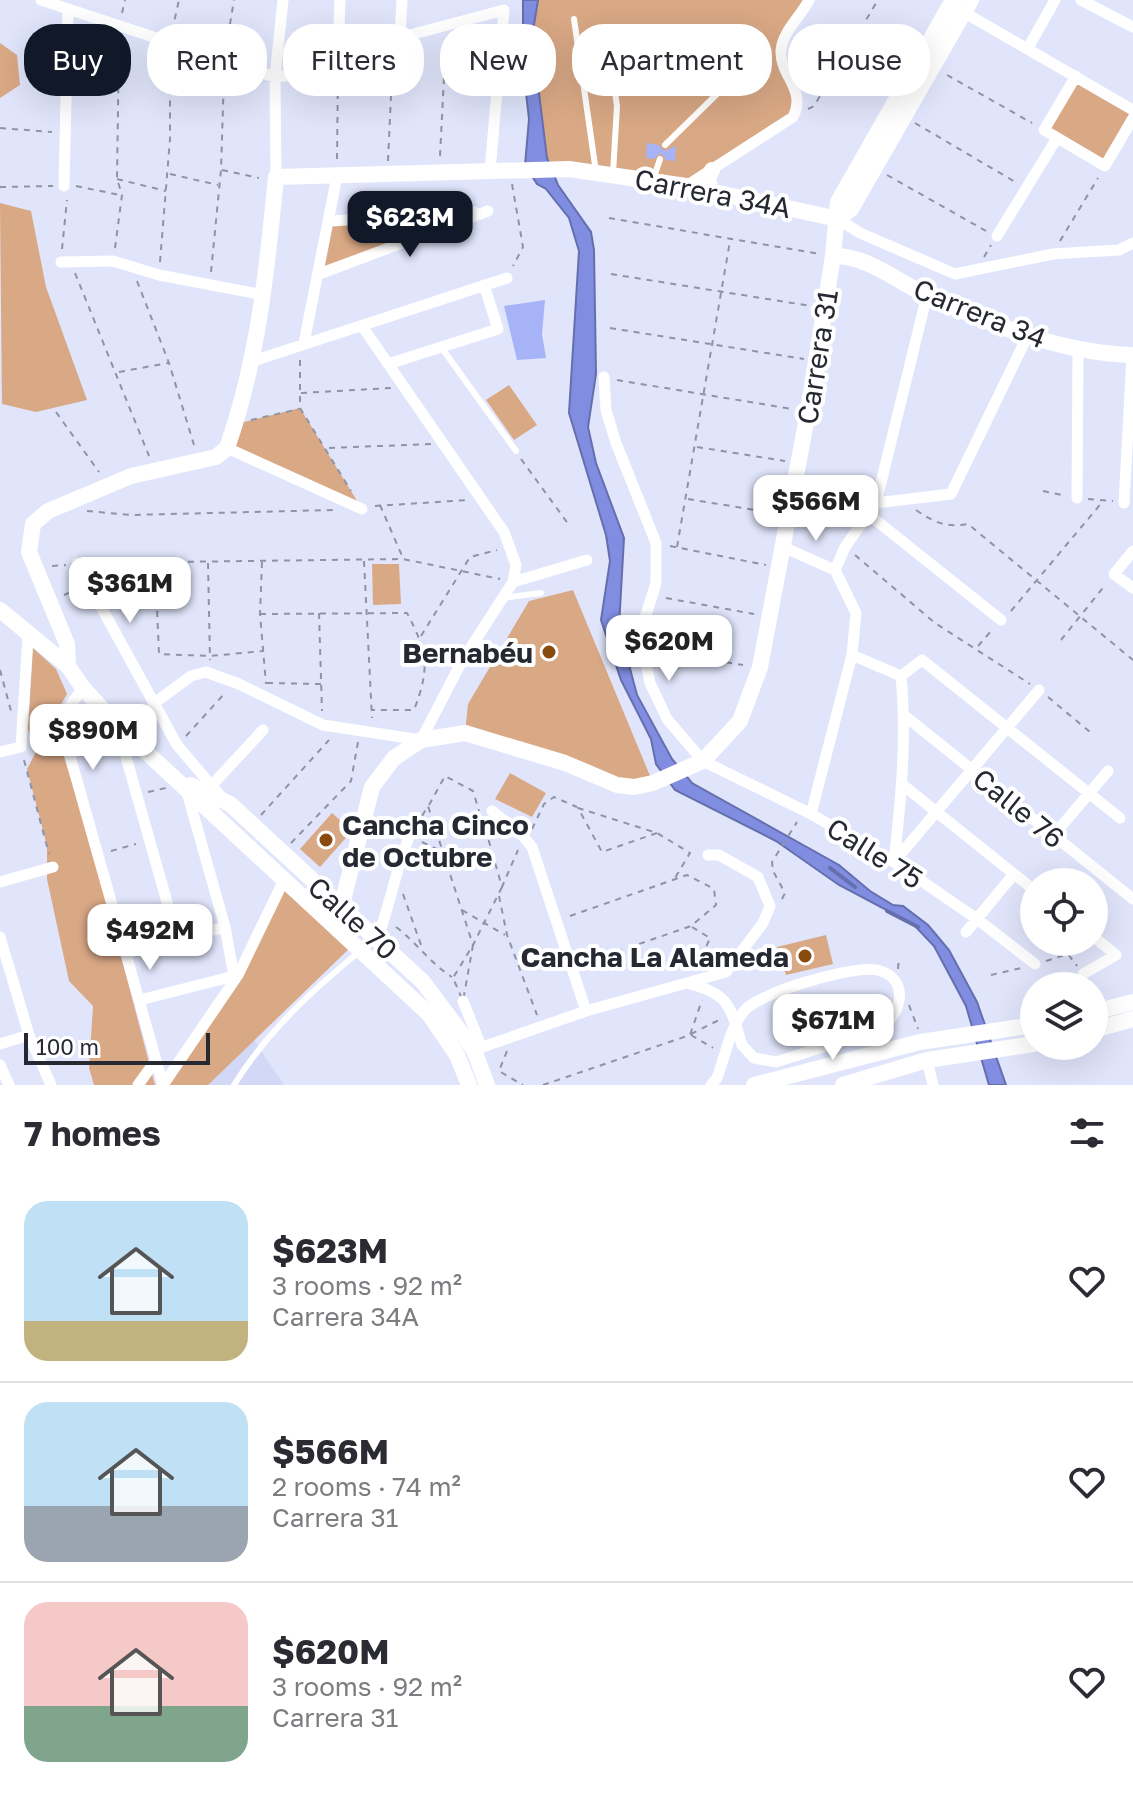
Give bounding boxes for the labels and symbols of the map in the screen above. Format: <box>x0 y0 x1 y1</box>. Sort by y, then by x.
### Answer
street label: Carrera 34A <box>632 162 794 224</box>
pin: $623M <box>354 191 466 259</box>
street label: Carrera 34 <box>909 272 1051 354</box>
street label: Carrera 31 <box>790 287 844 427</box>
pin: $566M <box>760 475 872 543</box>
pin: $361M <box>74 557 186 625</box>
pin: $620M <box>613 615 725 683</box>
place label: Bernabéu <box>402 636 533 669</box>
marker: Bernabéu <box>540 643 558 661</box>
pin: $890M <box>37 704 149 772</box>
street label: Calle 76 <box>967 761 1071 855</box>
place label: Cancha Cinco de Octubre <box>342 808 529 873</box>
street label: Calle 75 <box>821 811 929 895</box>
marker: Cancha Cinco de Octubre <box>317 831 335 849</box>
street label: Calle 70 <box>302 870 404 966</box>
pin: $492M <box>94 904 206 972</box>
place label: Cancha La Alameda <box>520 940 789 973</box>
marker: Cancha La Alameda <box>796 947 814 965</box>
pin: $671M <box>777 994 889 1062</box>
scale bar <box>24 1029 210 1065</box>

